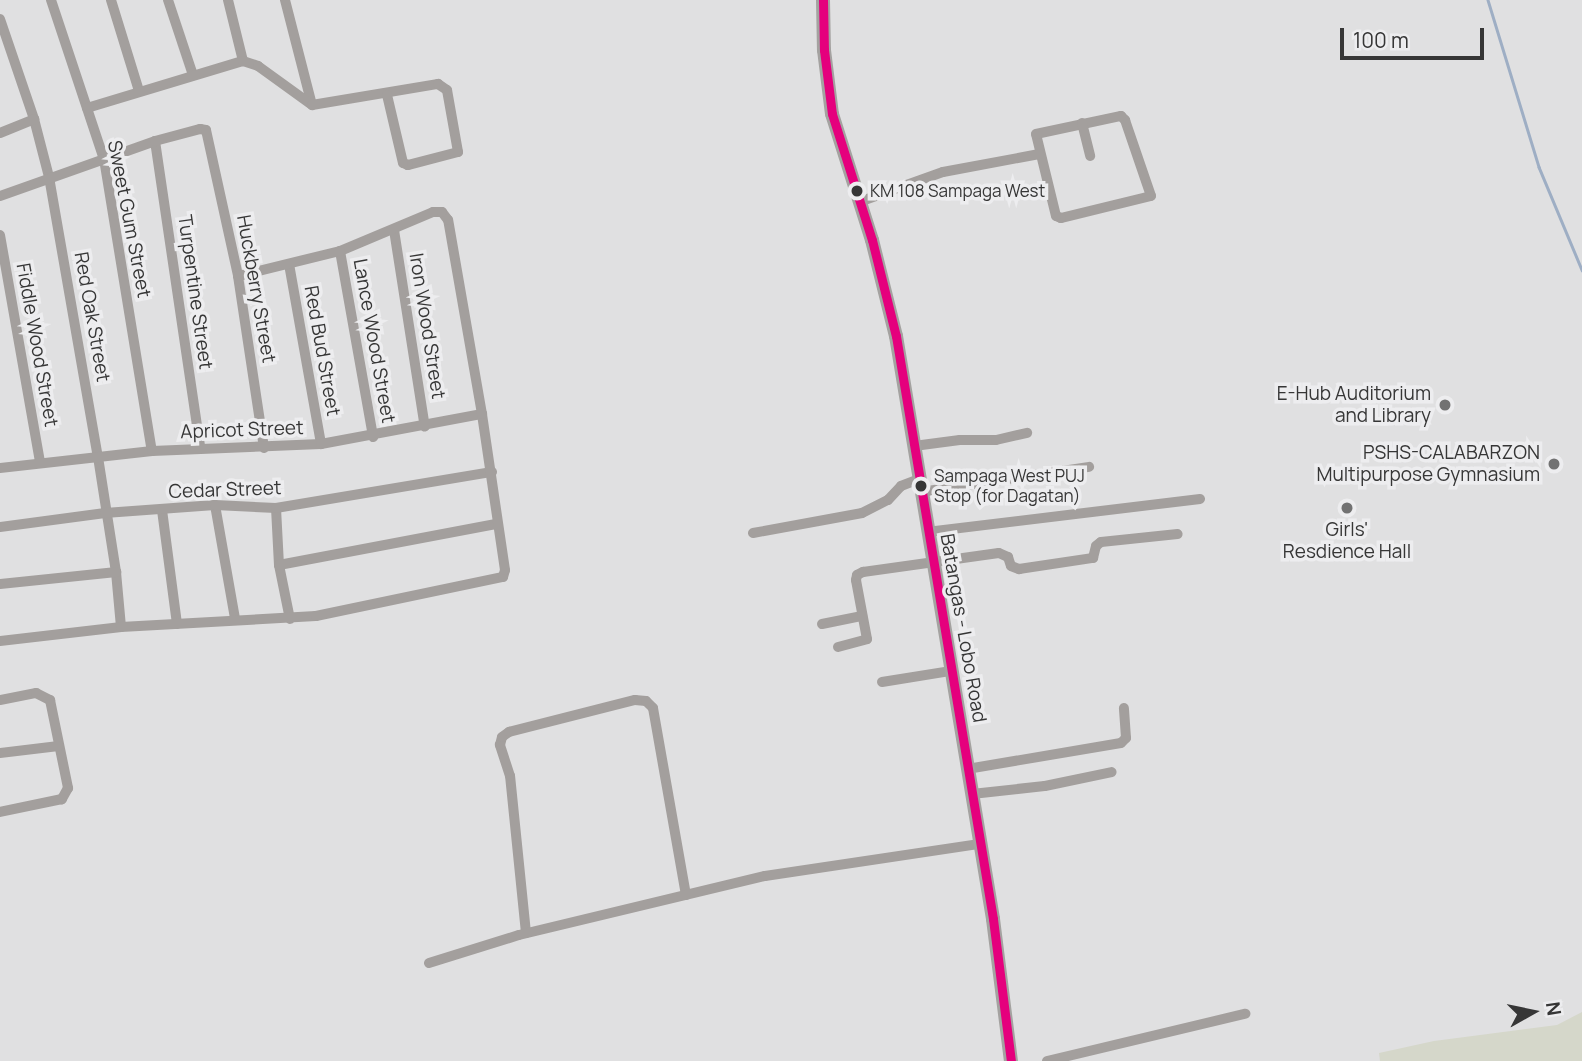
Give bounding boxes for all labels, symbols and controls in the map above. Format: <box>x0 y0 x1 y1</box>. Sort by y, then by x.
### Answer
scale bar <box>1344 14 1488 58</box>
text: 100 m <box>1353 26 1409 54</box>
street label: Sweet Gum Street <box>103 138 155 300</box>
place label: KM 108 Sampaga West <box>870 181 1045 201</box>
marker: KM 108 Sampaga West <box>850 184 864 198</box>
street label: Turpentine Street <box>173 213 217 371</box>
street label: Huckberry Street <box>232 213 280 365</box>
street label: Red Oak Street <box>69 250 115 384</box>
street label: Iron Wood Street <box>404 251 450 401</box>
street label: Lance Wood Street <box>348 257 400 425</box>
street label: Fiddle Wood Street <box>11 261 63 429</box>
street label: Red Bud Street <box>299 284 345 418</box>
place label: E-Hub Auditorium and Library <box>1277 383 1431 427</box>
marker: E-Hub Auditorium and Library <box>1437 397 1453 413</box>
street label: Apricot Street <box>180 416 304 444</box>
place label: PSHS-CALABARZON Multipurpose Gymnasium <box>1316 442 1540 486</box>
marker: PSHS-CALABARZON Multipurpose Gymnasium <box>1546 456 1562 472</box>
place label: Sampaga West PUJ Stop (for Dagatan) <box>934 466 1085 506</box>
street label: Cedar Street <box>168 477 282 503</box>
marker: Sampaga West PUJ Stop (for Dagatan) <box>914 479 928 493</box>
marker: Girls' Resdience Hall <box>1339 500 1355 516</box>
place label: Girls' Resdience Hall <box>1283 519 1411 563</box>
street label: Batangas - Lobo Road <box>935 532 991 724</box>
north arrow <box>1498 977 1568 1047</box>
text: N <box>1540 1000 1568 1017</box>

